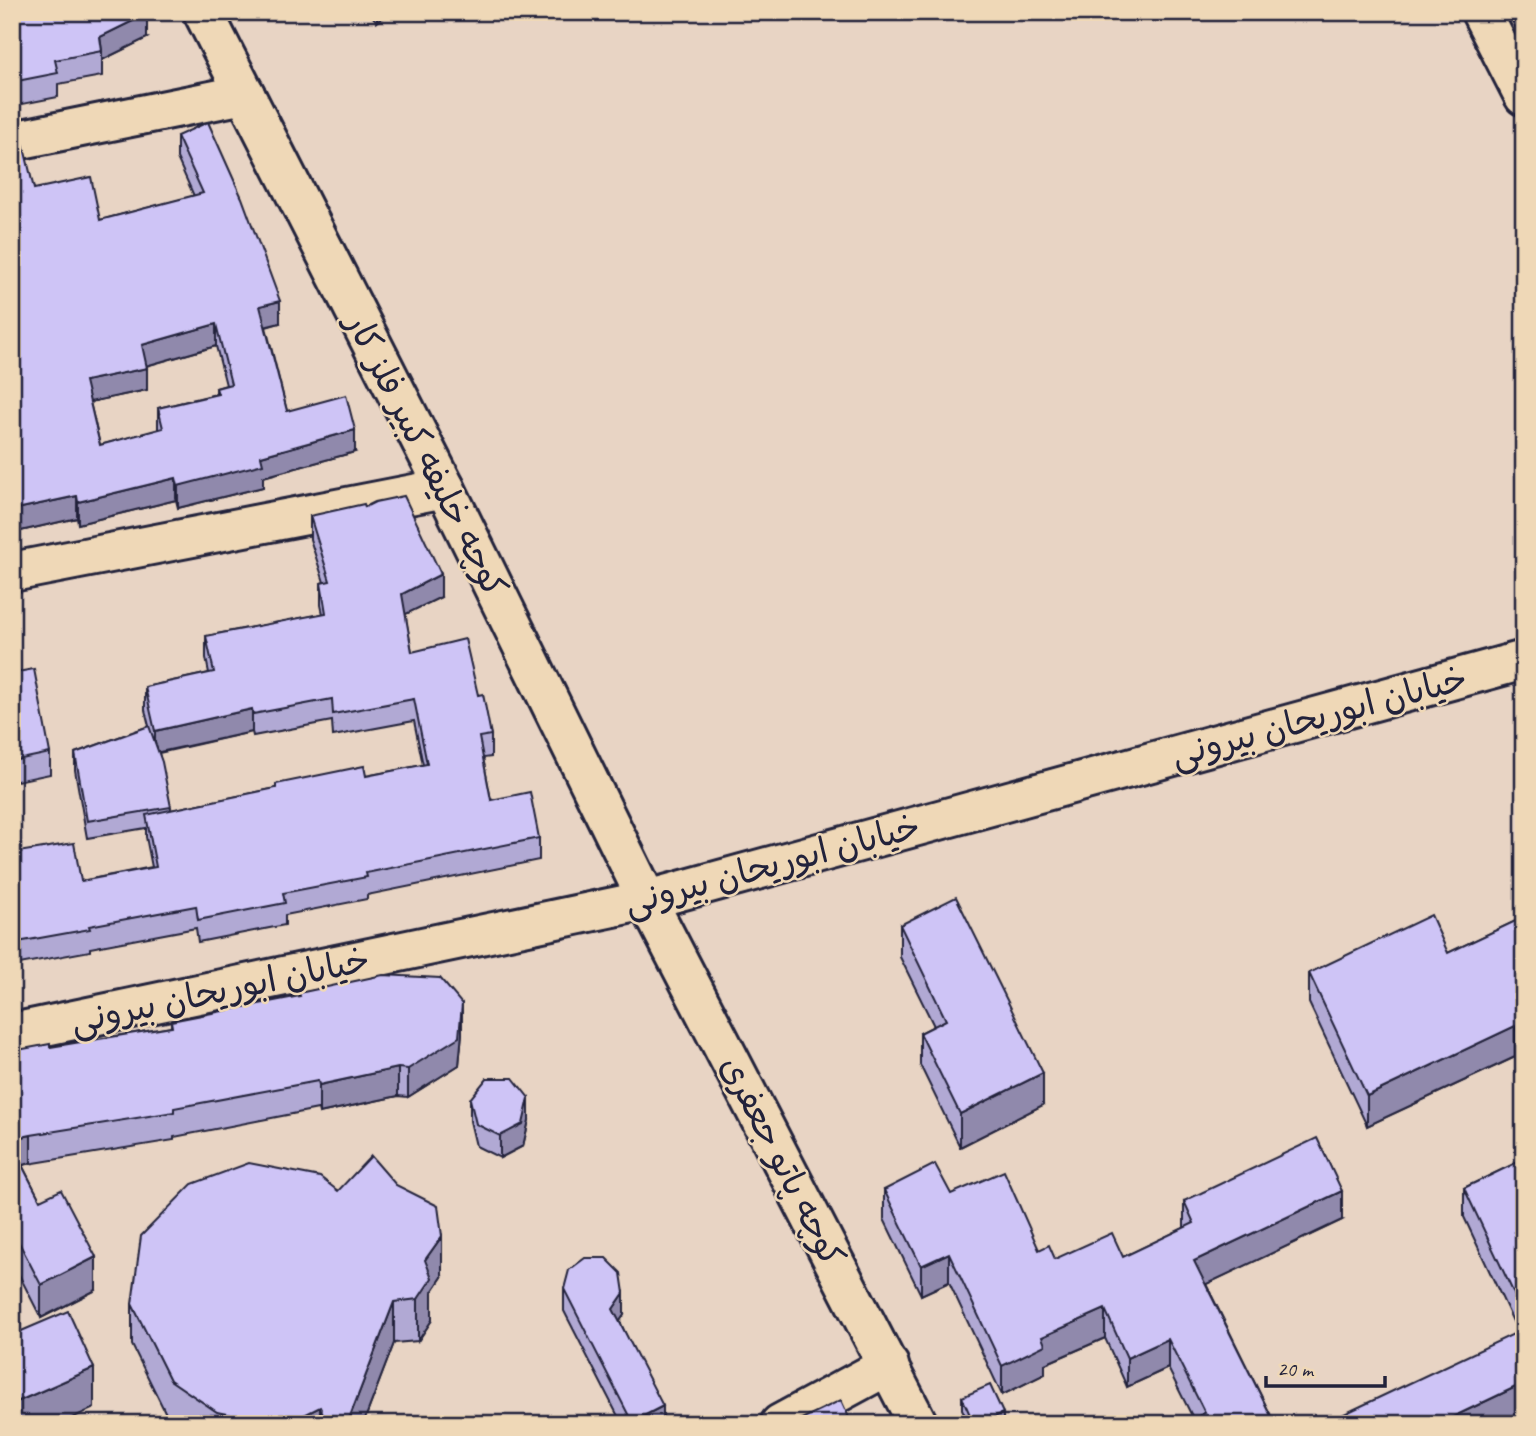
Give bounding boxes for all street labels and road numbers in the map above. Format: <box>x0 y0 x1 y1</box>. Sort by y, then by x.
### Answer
street label: کوچه خلیفه کبیر فلز کار <box>334 303 518 605</box>
street label: خیابان ابوریحان بیرونی <box>1166 655 1472 778</box>
street label: خیابان ابوریحان بیرونی <box>619 803 925 926</box>
street label: خیابان ابوریحان بیرونی <box>67 937 374 1044</box>
street label: کوچه پاتو جعفری <box>710 1048 855 1274</box>

